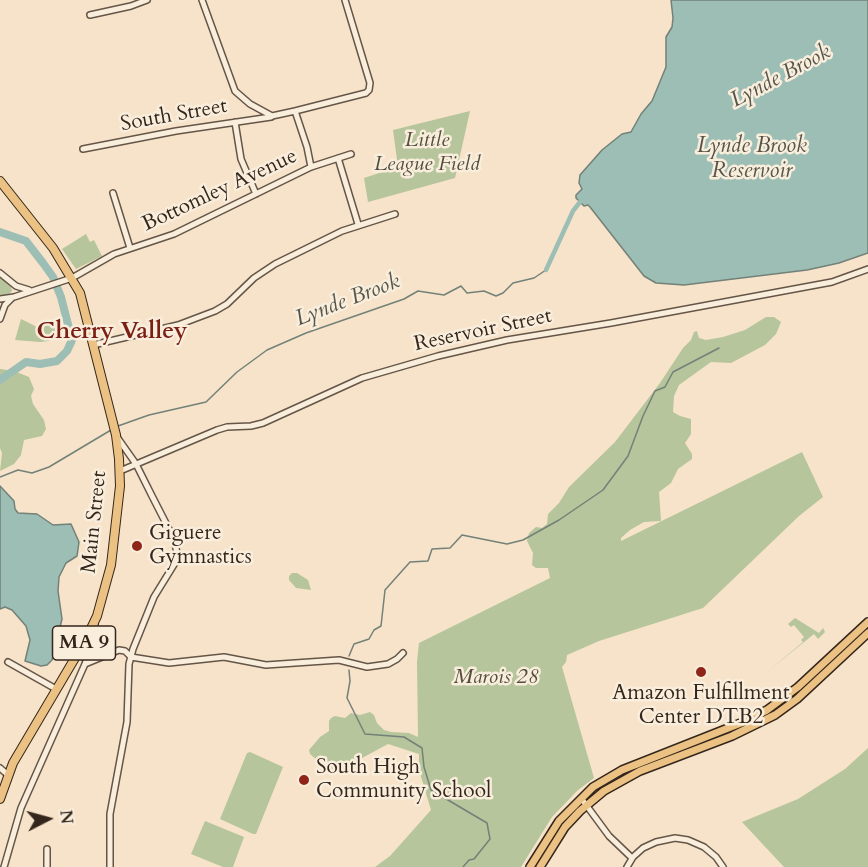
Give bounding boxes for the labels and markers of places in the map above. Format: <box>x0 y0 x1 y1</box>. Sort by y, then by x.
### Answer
place label: Giguere Gymnastics <box>149 521 252 571</box>
marker: Giguere Gymnastics <box>130 539 144 553</box>
marker: Amazon Fulfillment Center DTB2 <box>694 665 708 679</box>
place label: Amazon Fulfillment Center DTB2 <box>612 681 790 731</box>
place label: South High Community School <box>316 755 491 805</box>
marker: South High Community School <box>297 773 311 787</box>

